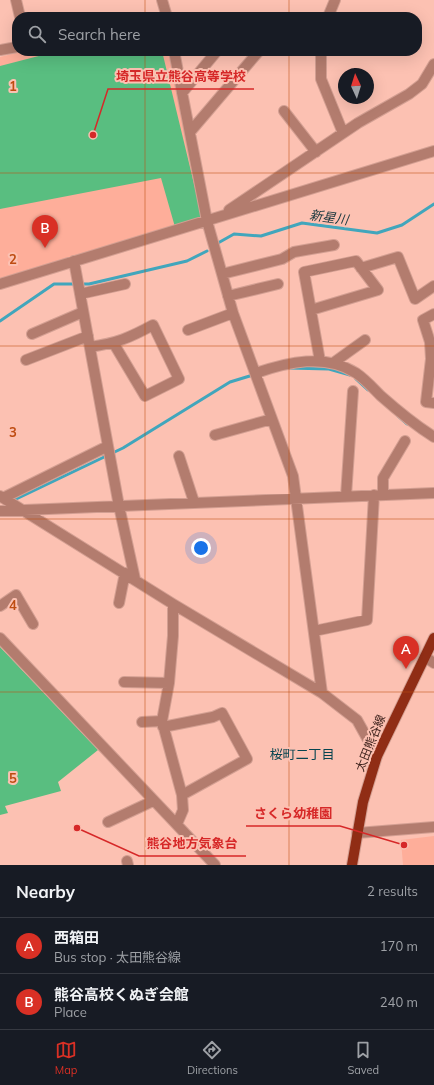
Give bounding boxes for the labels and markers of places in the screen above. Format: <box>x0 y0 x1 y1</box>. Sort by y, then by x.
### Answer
callout: 埼玉県立熊谷高等学校 <box>108 64 254 89</box>
pin: B <box>32 215 58 248</box>
pin: A <box>393 636 419 669</box>
callout: さくら幼稚園 <box>246 801 340 826</box>
callout: 熊谷地方気象台 <box>139 831 246 856</box>

